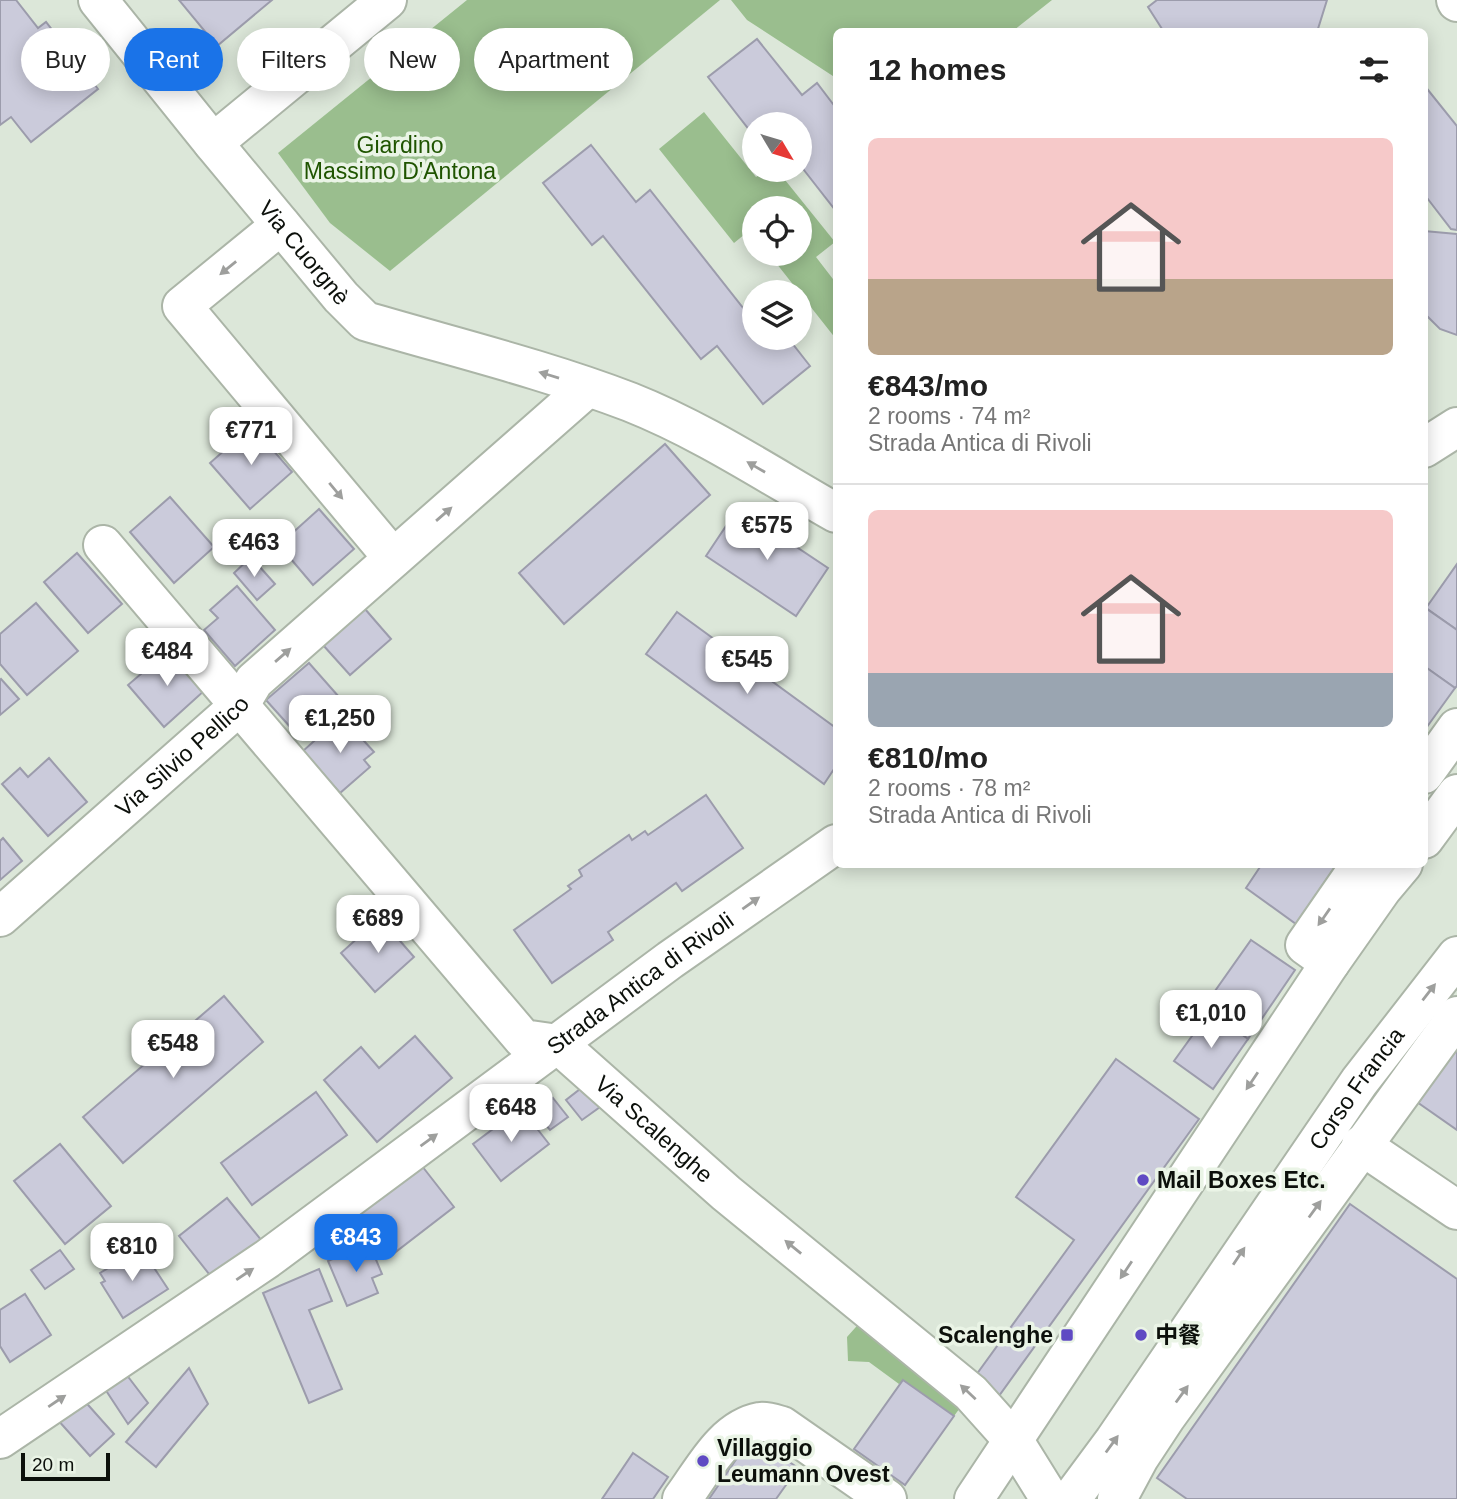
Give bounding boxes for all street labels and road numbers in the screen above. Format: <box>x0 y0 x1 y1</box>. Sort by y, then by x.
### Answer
street label: Via Cuorgnè <box>253 195 355 310</box>
street label: Via Silvio Pellico <box>110 692 254 822</box>
street label: Strada Antica di Rivoli <box>542 907 738 1060</box>
street label: Corso Francia <box>1304 1022 1410 1155</box>
street label: Via Scalenghe <box>590 1070 718 1188</box>

